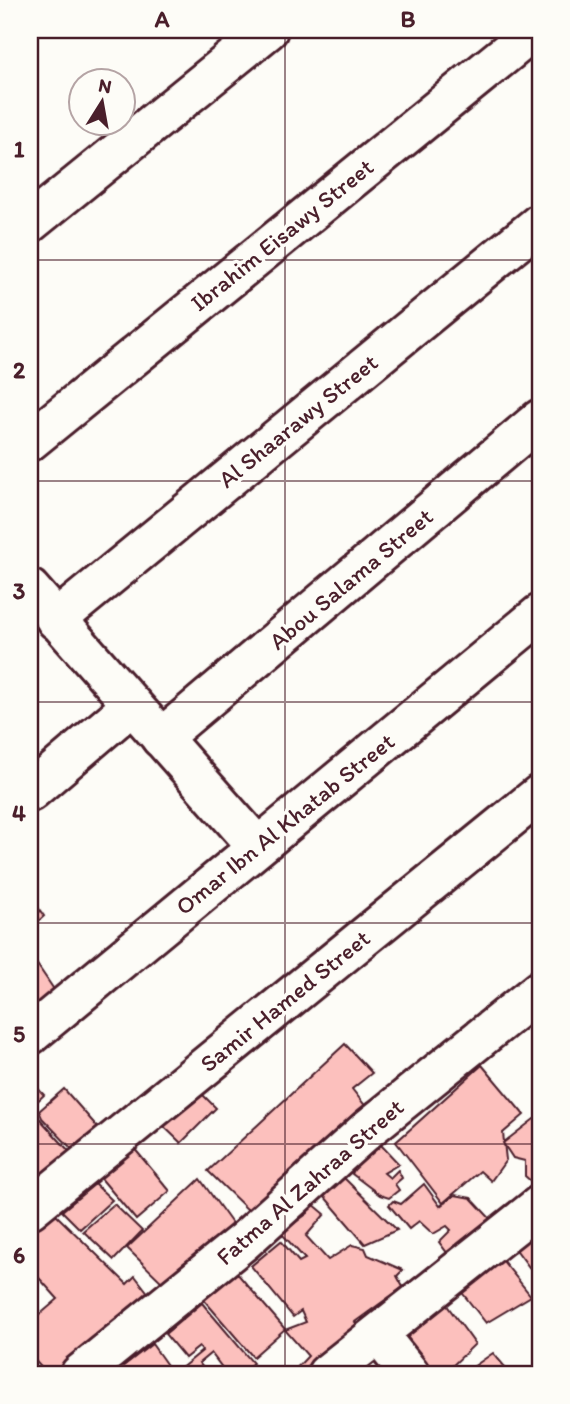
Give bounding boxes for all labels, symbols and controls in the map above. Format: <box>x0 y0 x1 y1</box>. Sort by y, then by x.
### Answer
text: A <box>154 5 170 33</box>
text: B <box>401 5 416 33</box>
north arrow <box>66 66 136 136</box>
text: N <box>97 73 114 98</box>
text: 1 <box>14 135 25 163</box>
street label: Ibrahim Eisawy Street <box>184 152 379 317</box>
street label: Al Shaarawy Street <box>212 348 383 494</box>
text: 2 <box>13 356 26 384</box>
street label: Abou Salama Street <box>263 502 438 656</box>
text: 3 <box>13 577 26 605</box>
street label: Omar Ibn Al Khatab Street <box>169 726 400 921</box>
text: 4 <box>12 799 26 827</box>
street label: Samir Hamed Street <box>194 923 375 1078</box>
text: 5 <box>13 1020 25 1048</box>
street label: Fatma Al Zahraa Street <box>210 1092 409 1271</box>
text: 6 <box>13 1241 25 1269</box>

